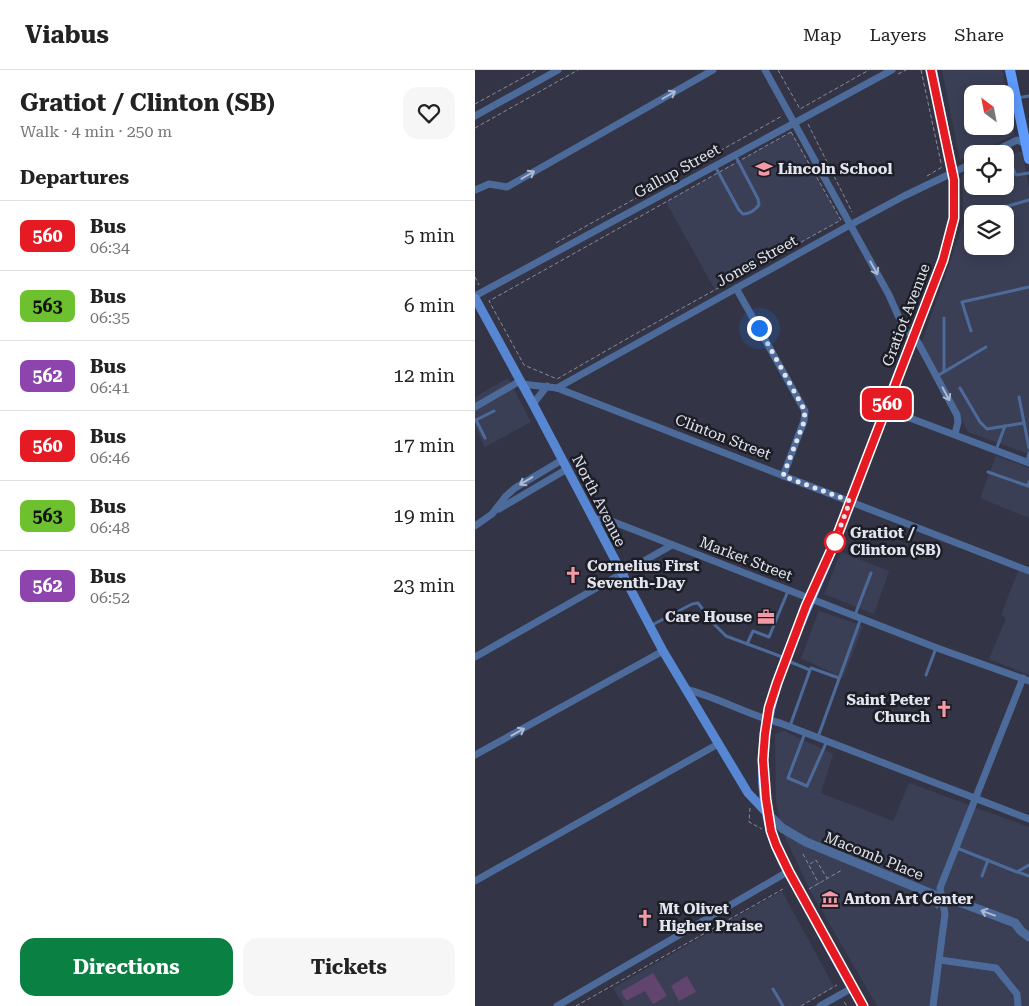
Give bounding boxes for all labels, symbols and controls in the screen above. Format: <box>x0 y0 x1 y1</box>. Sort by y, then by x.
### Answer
text: Viabus <box>25 21 109 49</box>
text: Map <box>803 24 842 45</box>
text: Layers <box>870 24 926 45</box>
text: Share <box>954 24 1004 45</box>
north arrow <box>964 85 1014 135</box>
map controls <box>964 85 1014 255</box>
button: heart <box>403 87 455 139</box>
text: Gratiot / Clinton (SB) <box>20 89 275 117</box>
one-way arrow <box>662 90 677 100</box>
text: Walk · 4 min · 250 m <box>20 122 172 141</box>
street label: Gallup Street <box>631 140 723 202</box>
button: locate <box>964 145 1014 195</box>
school or university icon: Lincoln School <box>754 159 774 179</box>
place label: Lincoln School <box>778 160 892 178</box>
text: Departures <box>20 166 129 189</box>
one-way arrow <box>520 170 535 179</box>
button: layers <box>964 205 1014 255</box>
text: Bus <box>90 215 126 238</box>
text: 5 min <box>404 224 455 247</box>
text: 560 <box>32 225 63 246</box>
street label: Jones Street <box>714 231 801 291</box>
text: 06:34 <box>90 238 130 257</box>
one-way arrow <box>869 260 879 274</box>
street label: Gratiot Avenue <box>878 261 934 369</box>
text: Bus <box>90 285 126 308</box>
text: 6 min <box>404 294 455 317</box>
text: 563 <box>32 295 63 316</box>
text: 06:35 <box>90 308 130 327</box>
your location <box>747 316 772 341</box>
text: Bus <box>90 355 126 378</box>
text: 12 min <box>393 364 455 387</box>
text: 562 <box>32 365 63 386</box>
text: 06:41 <box>90 378 130 397</box>
one-way arrow <box>941 386 951 401</box>
line badge: 560 <box>858 388 916 420</box>
text: 560 <box>872 393 902 414</box>
street label: Clinton Street <box>673 411 774 464</box>
text: Bus <box>90 425 126 448</box>
text: 17 min <box>393 434 455 457</box>
text: 560 <box>32 435 63 456</box>
text: 06:46 <box>90 448 130 467</box>
street label: North Avenue <box>568 452 630 550</box>
one-way arrow <box>519 477 533 487</box>
text: Bus <box>90 495 126 518</box>
text: 19 min <box>393 504 455 527</box>
text: 563 <box>32 505 63 526</box>
text: 06:48 <box>90 518 130 537</box>
place label: Gratiot / Clinton (SB) <box>850 524 941 559</box>
marker: Gratiot / Clinton (SB) <box>824 531 846 553</box>
street label: Market Street <box>697 533 795 585</box>
place label: Cornelius First Seventh-Day <box>587 557 699 592</box>
text: Bus <box>90 565 126 588</box>
church icon: Cornelius First Seventh-Day <box>563 565 583 585</box>
text: 23 min <box>393 574 455 597</box>
text: 562 <box>32 575 63 596</box>
text: 06:52 <box>90 588 130 607</box>
office icon: Care House <box>756 607 776 627</box>
place label: Care House <box>665 608 752 626</box>
place label: Saint Peter Church <box>846 691 930 726</box>
church icon: Saint Peter Church <box>934 699 954 719</box>
one-way arrow <box>510 726 524 736</box>
street label: Macomb Place <box>822 828 926 884</box>
museum icon: Anton Art Center <box>820 889 840 909</box>
place label: Anton Art Center <box>844 890 973 908</box>
place label: Mt Olivet Higher Praise <box>659 900 763 935</box>
church icon: Mt Olivet Higher Praise <box>635 908 655 928</box>
one-way arrow <box>981 908 997 917</box>
button: Directions <box>20 938 233 996</box>
button: Tickets <box>243 938 455 996</box>

